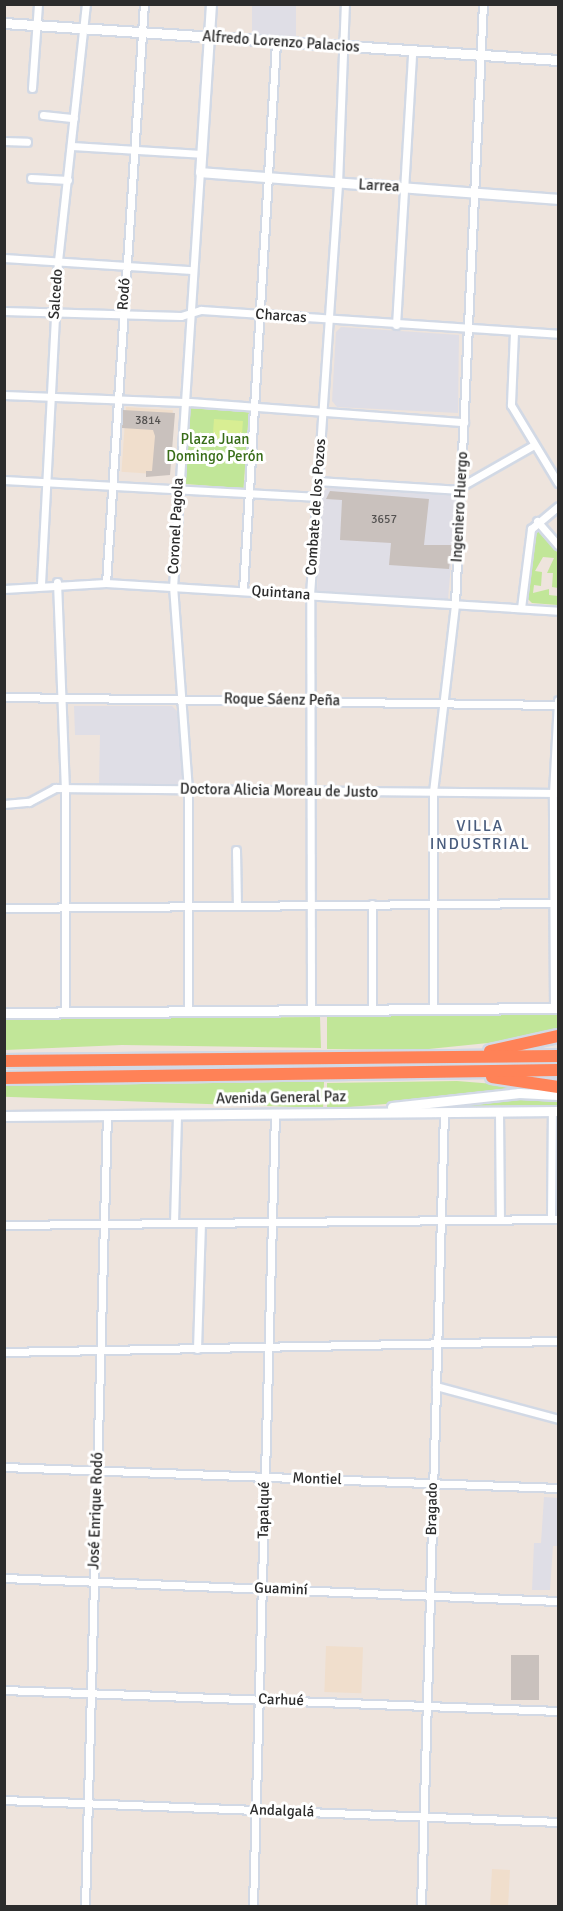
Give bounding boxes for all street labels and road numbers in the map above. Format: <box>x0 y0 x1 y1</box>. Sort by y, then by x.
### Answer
street label: Alfredo Lorenzo Palacios <box>202 28 360 56</box>
street label: Larrea <box>358 176 400 196</box>
street label: Salcedo <box>45 268 67 320</box>
street label: Rodó <box>114 277 134 311</box>
street label: Charcas <box>255 305 307 327</box>
street label: Combate de los Pozos <box>302 438 330 576</box>
street label: Ingeniero Huergo <box>448 451 472 563</box>
street label: Coronel Pagola <box>164 477 188 575</box>
street label: Quintana <box>251 582 311 604</box>
street label: Roque Sáenz Peña <box>224 690 340 710</box>
street label: Doctora Alicia Moreau de Justo <box>180 780 378 802</box>
street label: Avenida General Paz <box>216 1088 346 1108</box>
street label: José Enrique Rodó <box>85 1452 107 1570</box>
street label: Montiel <box>292 1469 342 1489</box>
street label: Tapalqué <box>255 1481 273 1539</box>
street label: Bragado <box>423 1482 441 1536</box>
street label: Guaminí <box>254 1579 308 1599</box>
street label: Carhué <box>258 1690 304 1710</box>
street label: Andalgalá <box>249 1801 315 1821</box>

